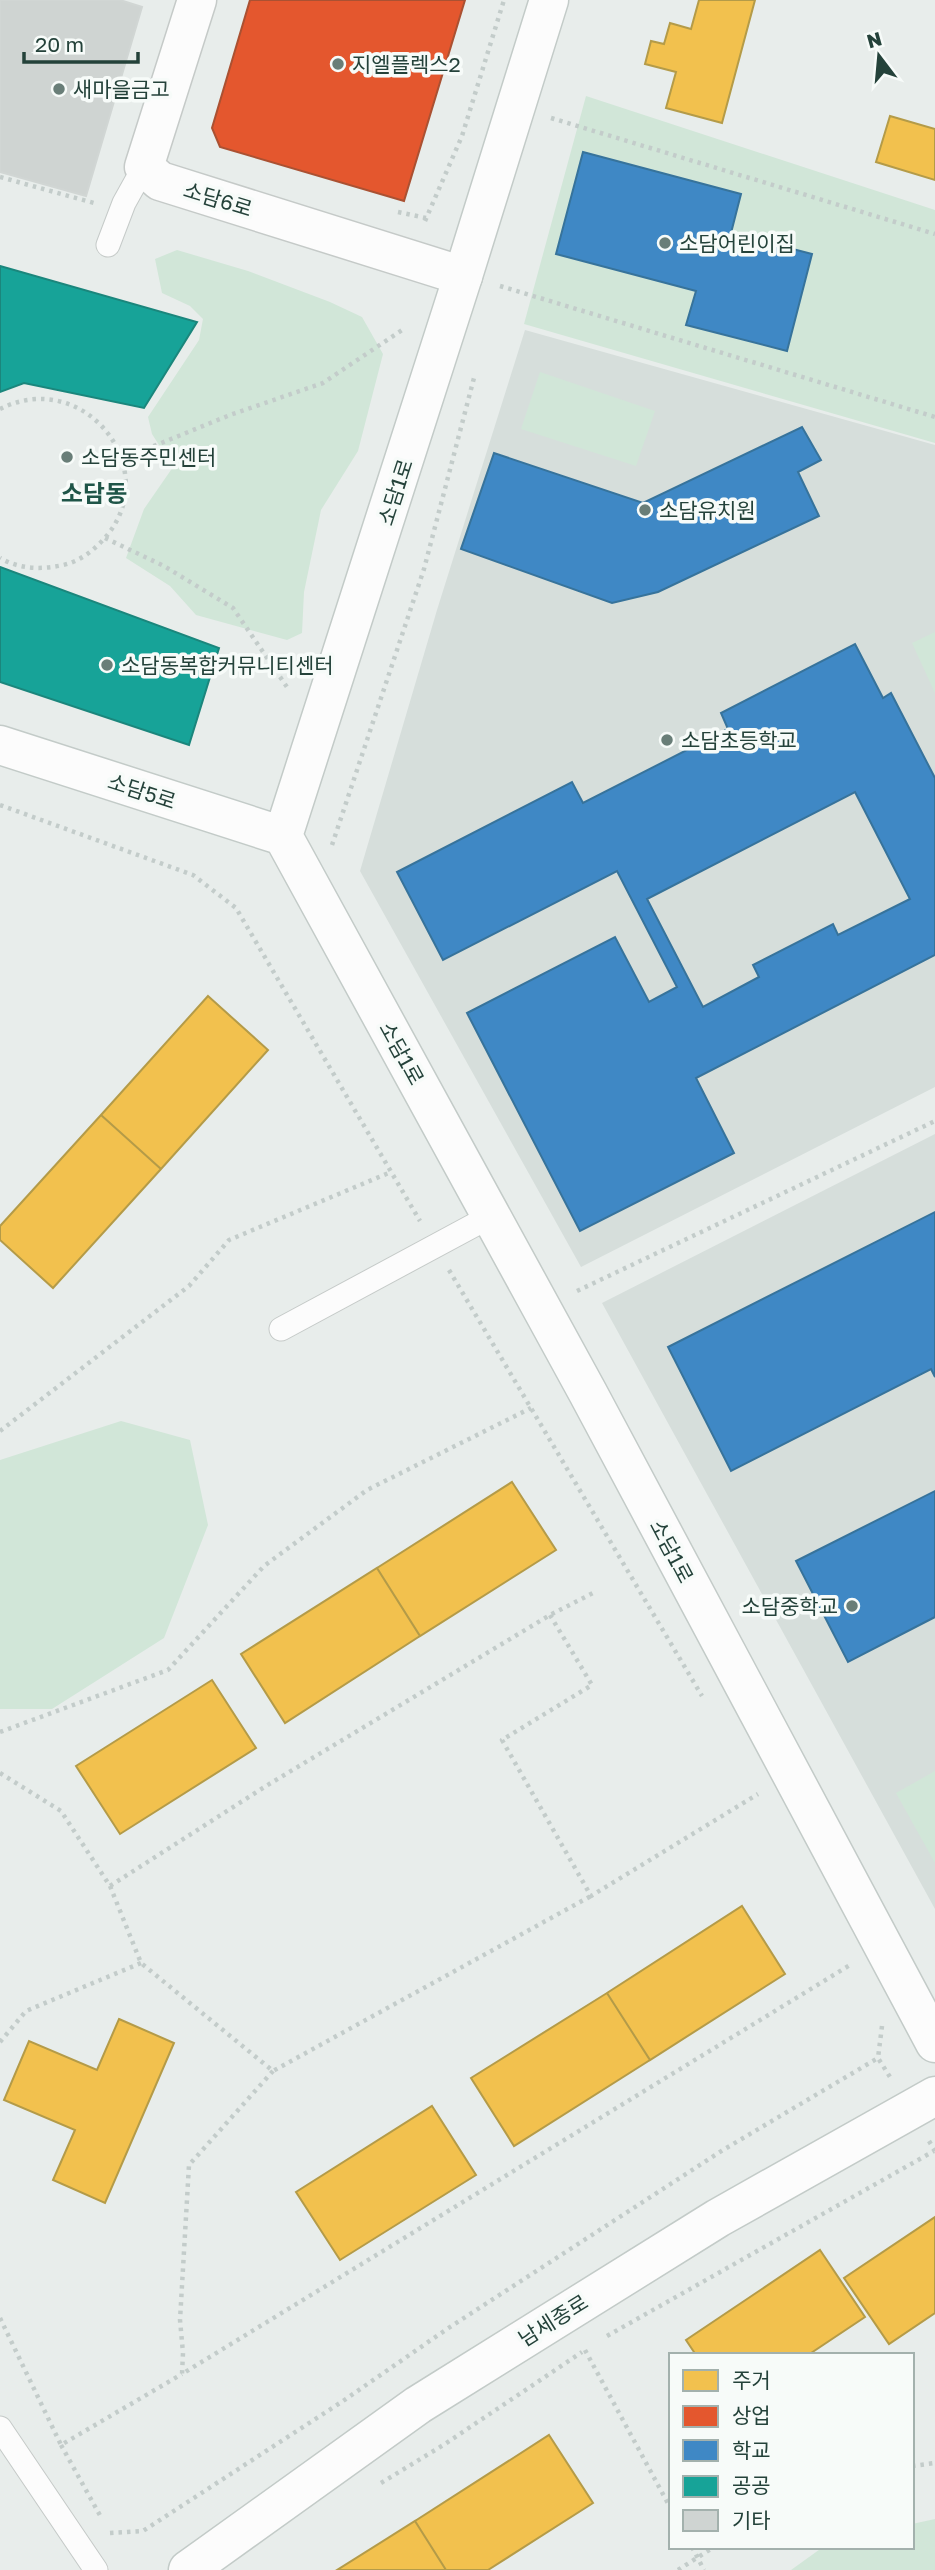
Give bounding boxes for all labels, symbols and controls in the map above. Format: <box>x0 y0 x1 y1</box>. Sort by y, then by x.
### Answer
scale bar <box>24 21 138 65</box>
north arrow <box>844 21 914 91</box>
text: N <box>864 26 884 52</box>
text: 20 m <box>35 31 84 57</box>
place label: 지엘플렉스2 <box>352 51 461 77</box>
marker: 지엘플렉스2 <box>330 56 346 72</box>
place label: 새마을금고 <box>73 76 170 102</box>
marker: 새마을금고 <box>51 81 67 97</box>
street label: 소담6로 <box>180 176 256 222</box>
place label: 소담어린이집 <box>679 230 795 256</box>
marker: 소담어린이집 <box>657 235 673 251</box>
place label: 소담동주민센터 <box>81 444 216 470</box>
marker: 소담동주민센터 <box>59 449 75 465</box>
street label: 소담1로 <box>372 456 418 528</box>
district label: 소담동 <box>61 478 127 507</box>
place label: 소담유치원 <box>659 497 756 523</box>
marker: 소담유치원 <box>637 502 653 518</box>
place label: 소담동복합커뮤니티센터 <box>121 652 334 678</box>
marker: 소담동복합커뮤니티센터 <box>99 657 115 673</box>
place label: 소담초등학교 <box>681 727 797 753</box>
marker: 소담초등학교 <box>659 732 675 748</box>
street label: 소담5로 <box>105 768 179 814</box>
street label: 소담1로 <box>374 1017 430 1089</box>
street label: 소담1로 <box>645 1515 699 1587</box>
place label: 소담중학교 <box>741 1593 838 1619</box>
marker: 소담중학교 <box>844 1598 860 1614</box>
street label: 남세종로 <box>513 2288 593 2352</box>
legend <box>669 2353 914 2549</box>
text: 주거 <box>732 2367 771 2393</box>
text: 상업 <box>732 2402 771 2428</box>
text: 학교 <box>732 2437 771 2463</box>
text: 공공 <box>732 2472 771 2498</box>
text: 기타 <box>732 2507 771 2533</box>

